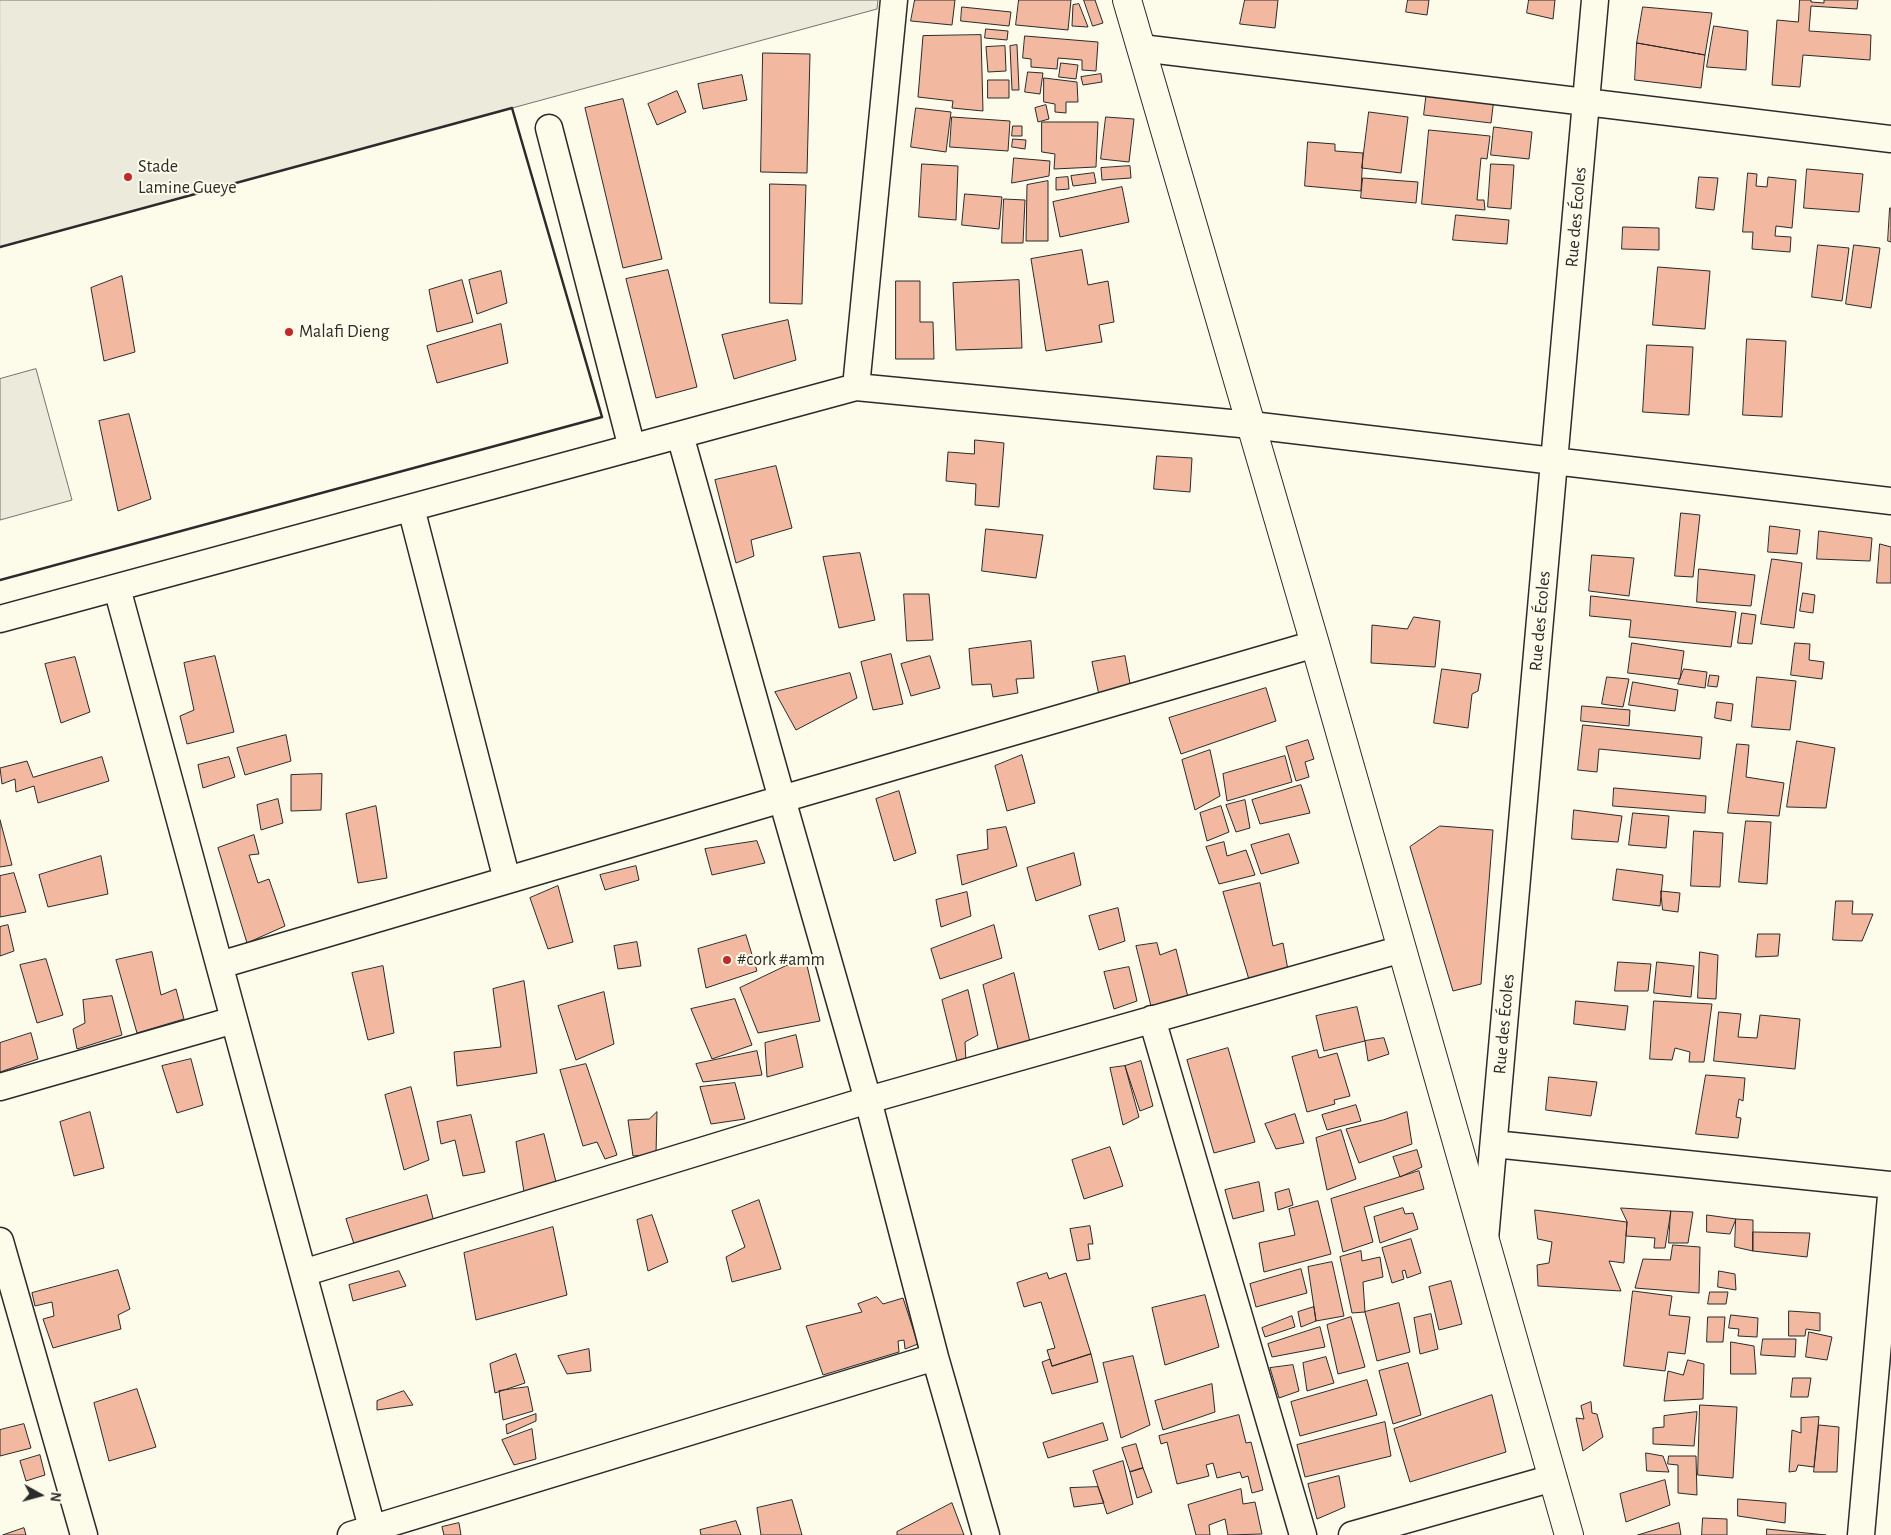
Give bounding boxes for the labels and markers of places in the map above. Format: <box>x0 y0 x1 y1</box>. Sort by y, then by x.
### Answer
place label: Stade Lamine Gueye <box>138 156 237 198</box>
marker: Stade Lamine Gueye <box>122 171 134 183</box>
place label: Malafi Dieng <box>299 321 389 343</box>
marker: Malafi Dieng <box>283 326 295 338</box>
place label: #cork #amm <box>737 949 825 971</box>
marker: #cork #amm <box>721 954 733 966</box>

